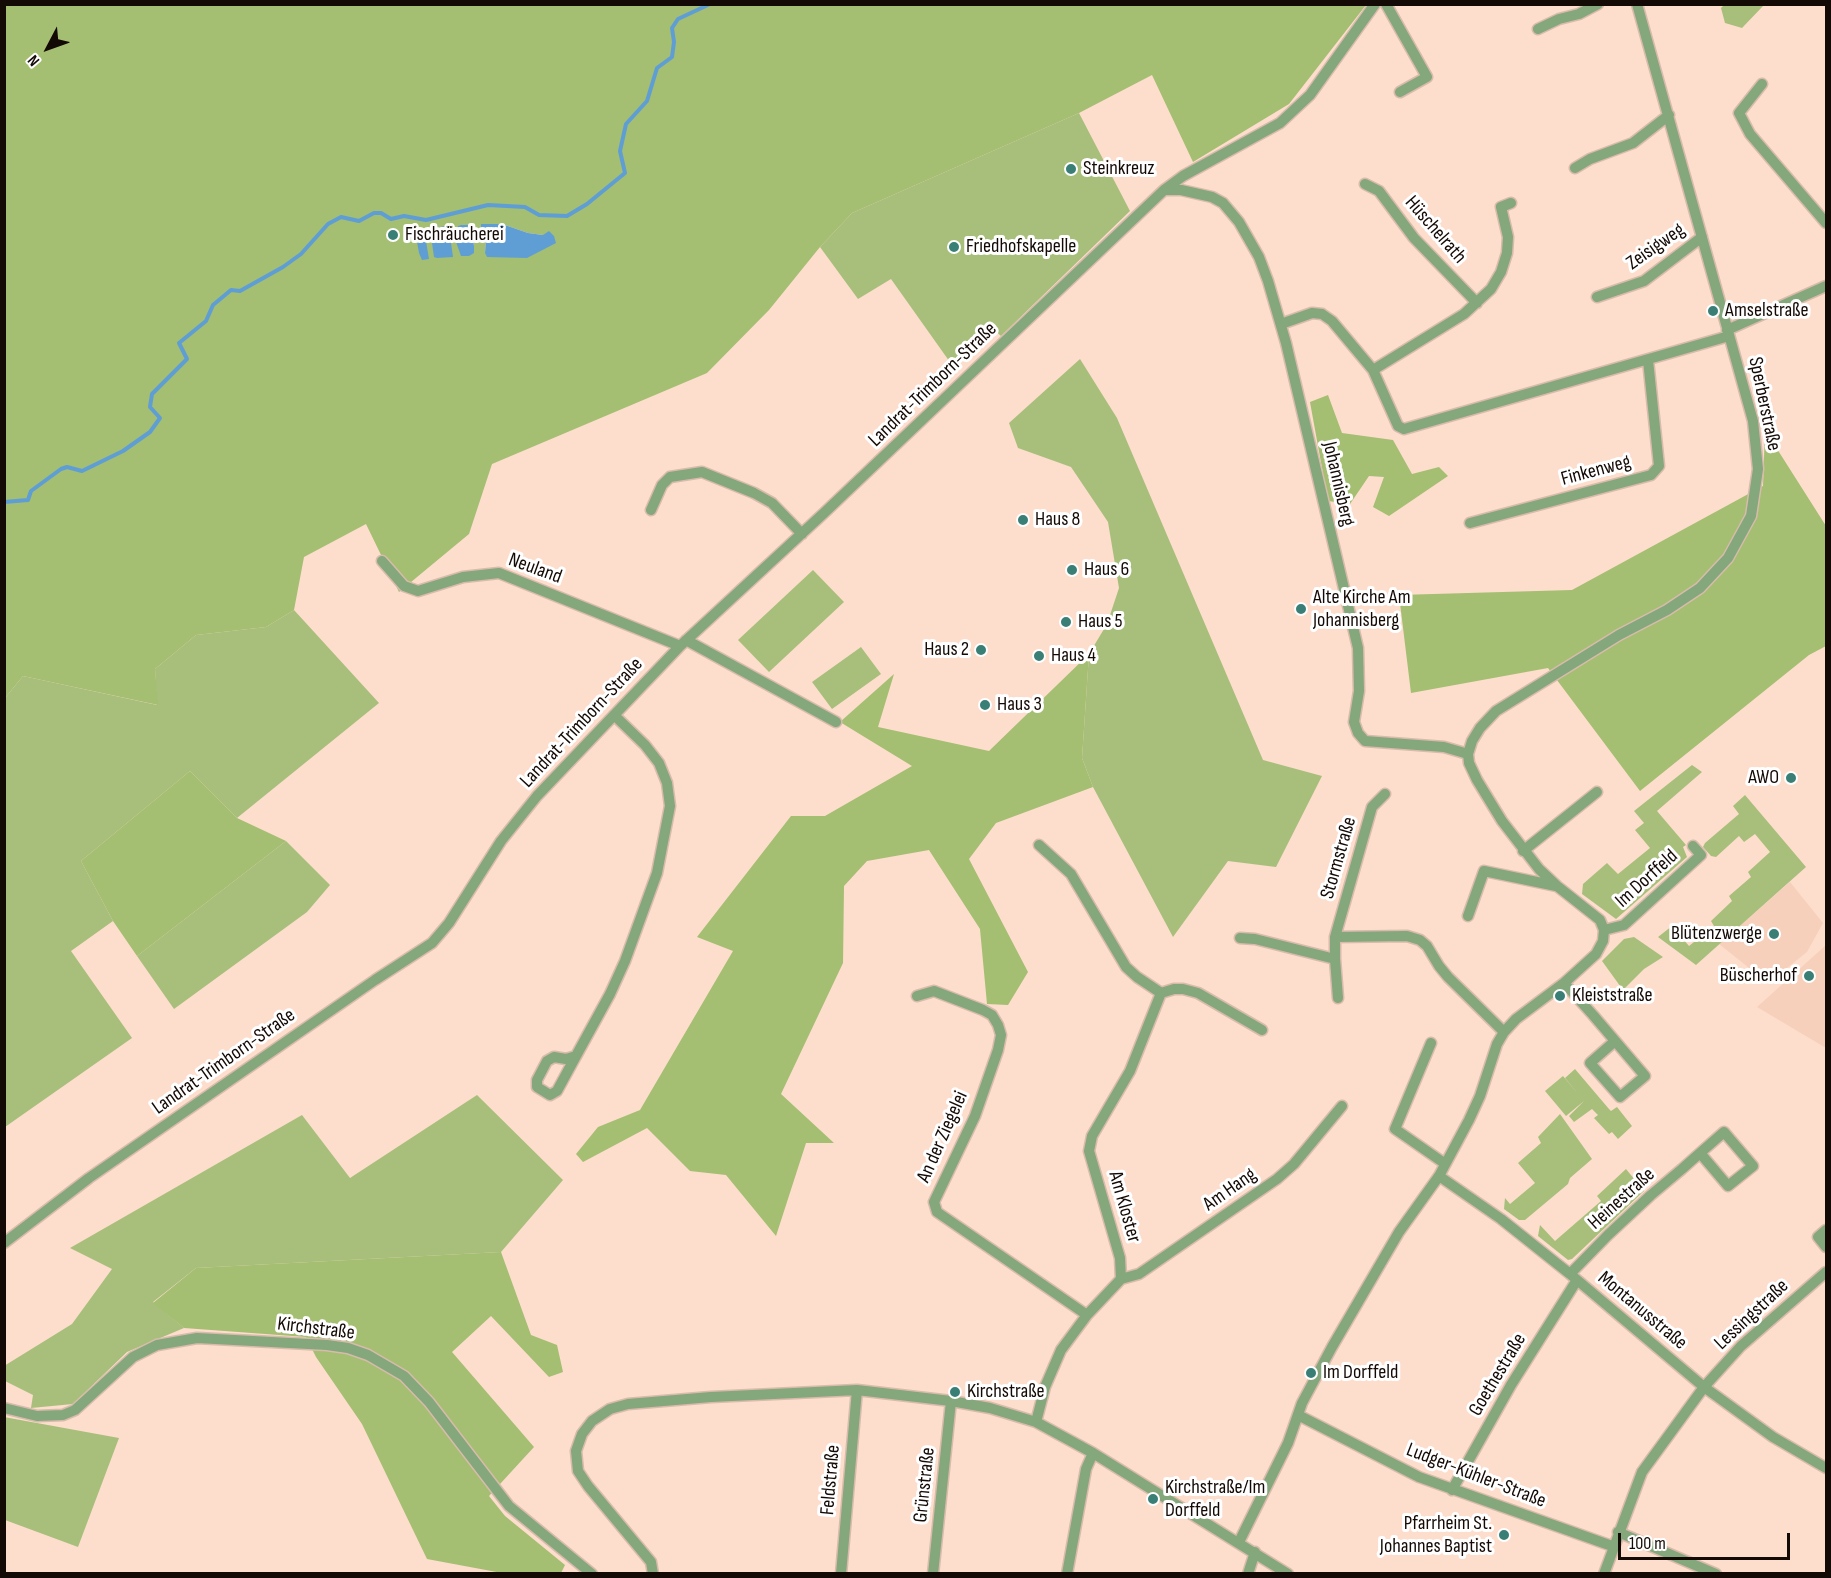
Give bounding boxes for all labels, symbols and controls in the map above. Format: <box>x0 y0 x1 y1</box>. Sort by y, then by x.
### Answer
north arrow <box>18 18 78 78</box>
text: N <box>24 51 44 70</box>
place label: Steinkreuz <box>1083 157 1154 181</box>
marker: Steinkreuz <box>1064 162 1078 176</box>
street label: Hüschelrath <box>1399 191 1471 269</box>
street label: Zeisigweg <box>1622 218 1690 276</box>
place label: Fischräucherei <box>405 223 504 247</box>
marker: Fischräucherei <box>386 228 400 242</box>
place label: Friedhofskapelle <box>966 235 1076 259</box>
marker: Friedhofskapelle <box>947 240 961 254</box>
place label: Amselstraße <box>1725 299 1809 323</box>
marker: Amselstraße <box>1706 304 1720 318</box>
street label: Landrat-Trimborn-Straße <box>864 318 1002 452</box>
street label: Sperberstraße <box>1742 355 1786 453</box>
street label: Johannisberg <box>1317 439 1359 529</box>
street label: Finkenweg <box>1558 450 1634 492</box>
place label: Haus 8 <box>1035 508 1080 532</box>
marker: Haus 8 <box>1016 513 1030 527</box>
street label: Neuland <box>505 548 565 590</box>
place label: Haus 6 <box>1084 558 1129 582</box>
marker: Haus 6 <box>1065 563 1079 577</box>
place label: Alte Kirche Am Johannisberg <box>1313 586 1410 633</box>
marker: Alte Kirche Am Johannisberg <box>1294 602 1308 616</box>
place label: Haus 5 <box>1078 610 1123 634</box>
marker: Haus 5 <box>1059 615 1073 629</box>
place label: Haus 2 <box>924 638 969 662</box>
marker: Haus 2 <box>974 643 988 657</box>
place label: Haus 4 <box>1051 644 1096 668</box>
marker: Haus 4 <box>1032 649 1046 663</box>
street label: Landrat-Trimborn-Straße <box>516 653 648 793</box>
place label: Haus 3 <box>997 693 1042 717</box>
marker: Haus 3 <box>978 698 992 712</box>
place label: AWO <box>1748 766 1779 790</box>
marker: AWO <box>1784 771 1798 785</box>
street label: Stormstraße <box>1316 814 1362 902</box>
street label: Im Dorffeld <box>1611 845 1683 913</box>
place label: Blütenzwerge <box>1671 922 1762 946</box>
marker: Blütenzwerge <box>1767 927 1781 941</box>
place label: Büscherhof <box>1720 964 1797 988</box>
marker: Büscherhof <box>1802 969 1816 983</box>
place label: Kleiststraße <box>1572 984 1653 1008</box>
marker: Kleiststraße <box>1553 989 1567 1003</box>
street label: Landrat-Trimborn-Straße <box>148 1004 300 1120</box>
street label: An der Ziegelei <box>912 1088 974 1186</box>
street label: Am Hang <box>1199 1163 1261 1217</box>
street label: Heinestraße <box>1584 1163 1660 1235</box>
street label: Am Kloster <box>1102 1169 1146 1245</box>
street label: Montanusstraße <box>1592 1267 1692 1355</box>
street label: Lessingstraße <box>1710 1275 1794 1355</box>
street label: Kirchstraße <box>276 1312 356 1346</box>
street label: Goethestraße <box>1464 1329 1532 1421</box>
place label: Im Dorffeld <box>1323 1361 1398 1385</box>
marker: Im Dorffeld <box>1304 1366 1318 1380</box>
place label: Kirchstraße <box>967 1380 1045 1404</box>
marker: Kirchstraße <box>948 1385 962 1399</box>
street label: Ludger-Kühler-Straße <box>1403 1438 1549 1514</box>
street label: Feldstraße <box>816 1444 846 1516</box>
street label: Grünstraße <box>909 1446 941 1524</box>
place label: Kirchstraße/Im Dorffeld <box>1165 1476 1265 1523</box>
marker: Kirchstraße/Im Dorffeld <box>1146 1492 1160 1506</box>
place label: Pfarrheim St. Johannes Baptist <box>1380 1512 1492 1559</box>
scale bar <box>1621 1521 1794 1559</box>
marker: Pfarrheim St. Johannes Baptist <box>1497 1528 1511 1542</box>
text: 100 m <box>1629 1533 1666 1554</box>

